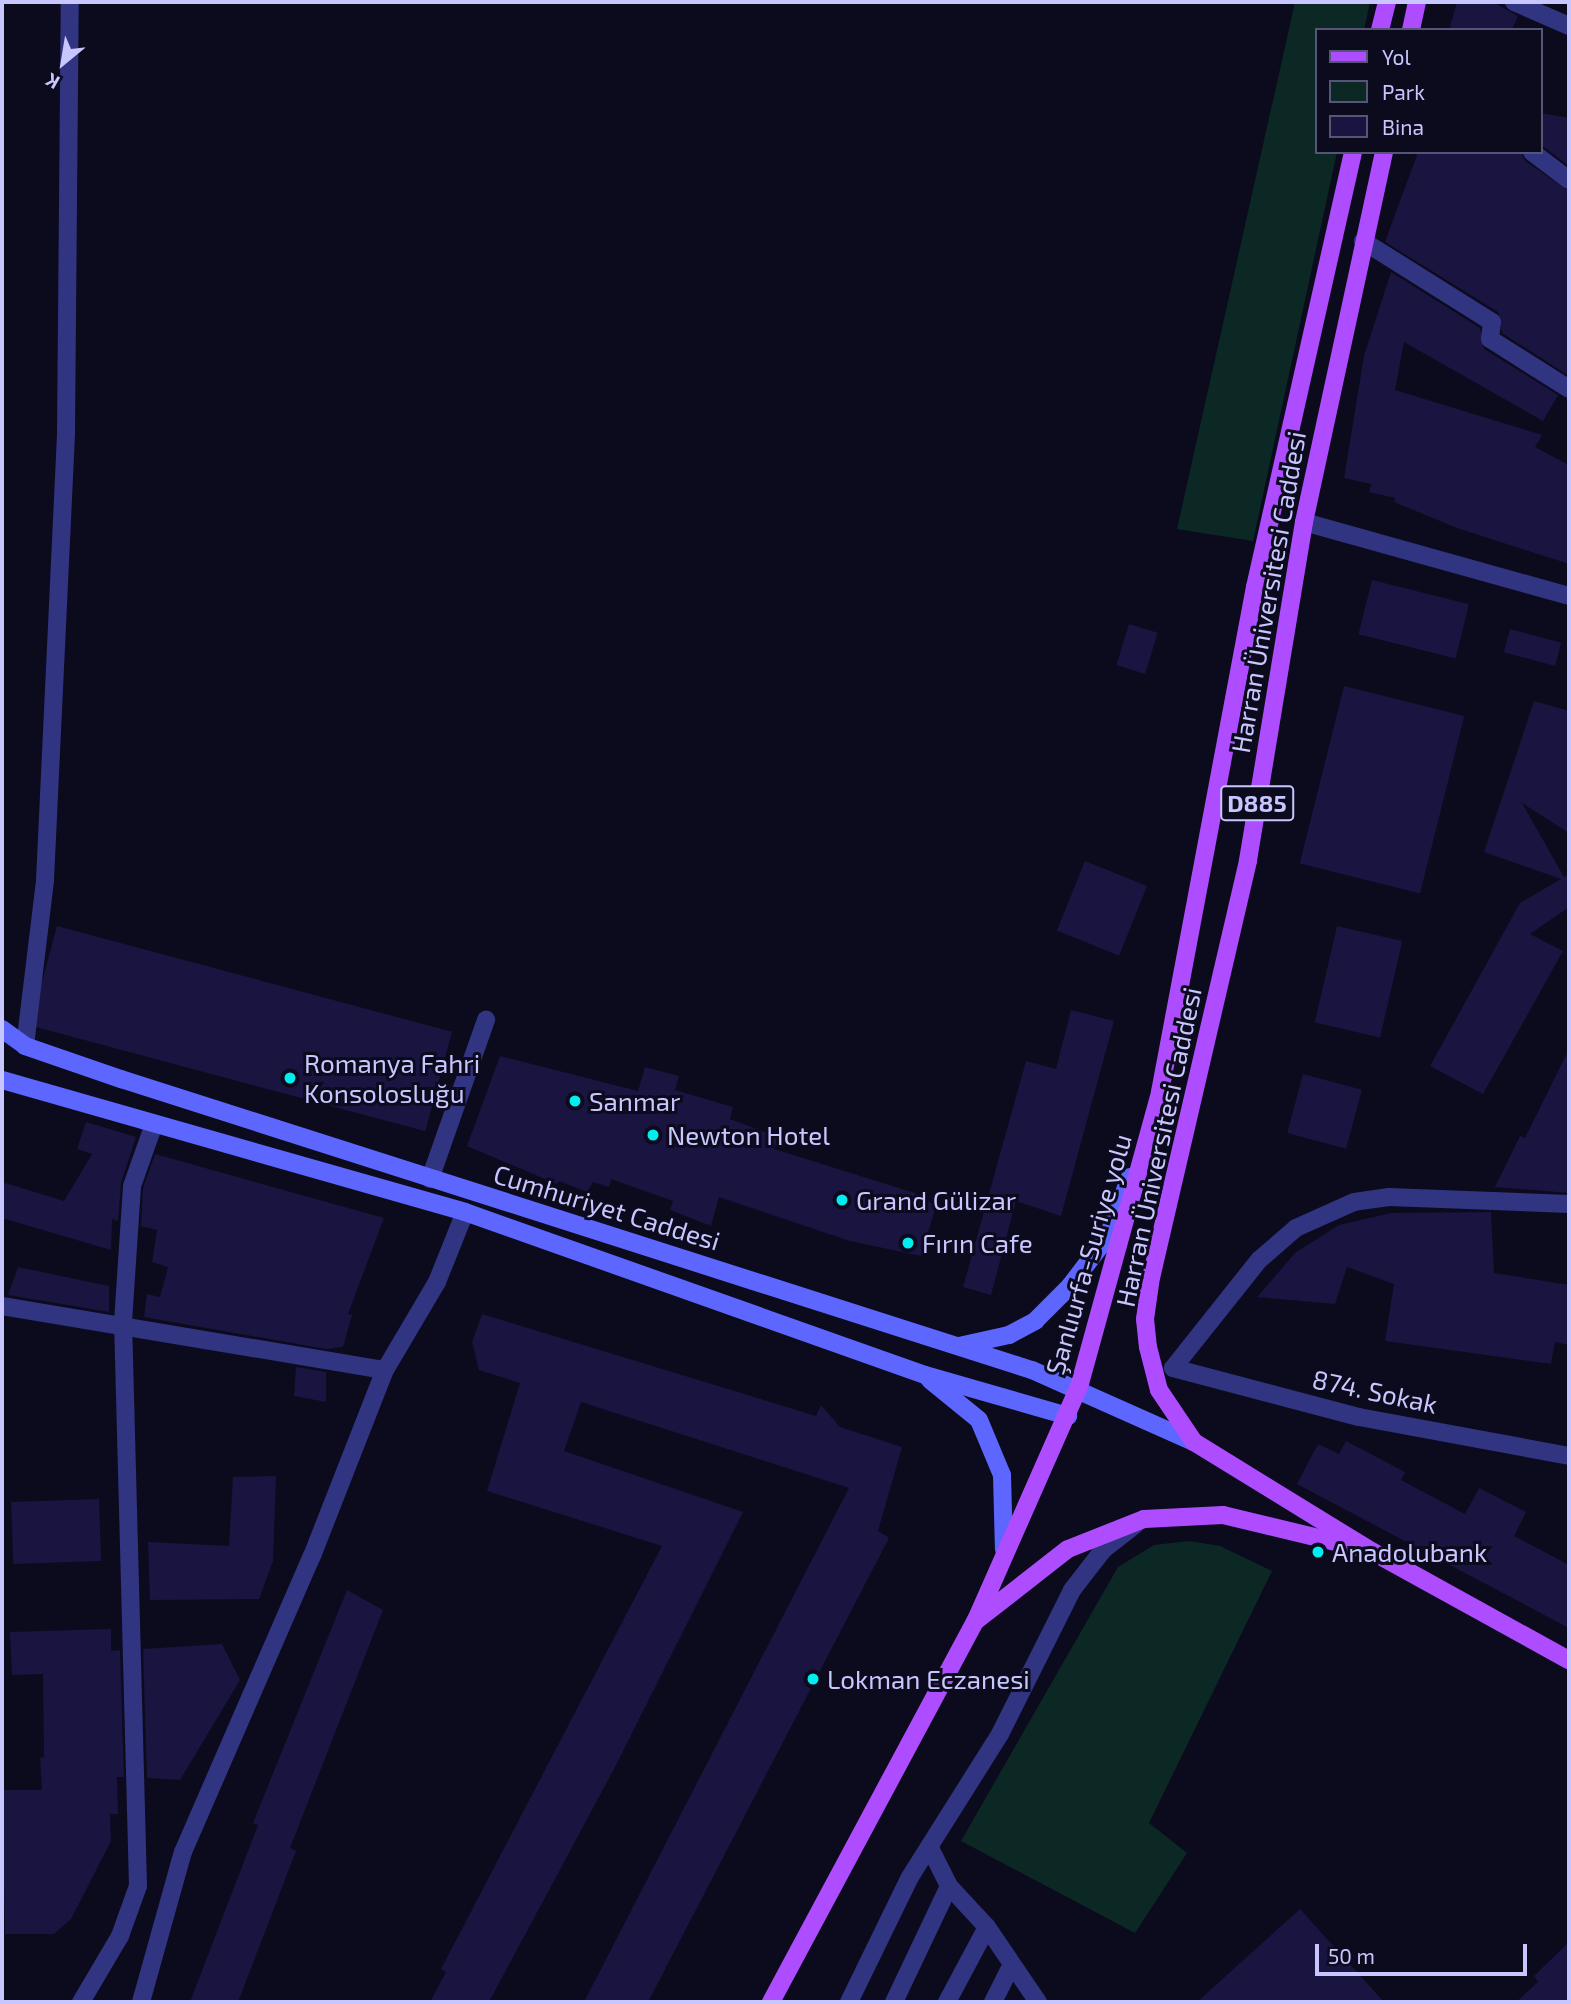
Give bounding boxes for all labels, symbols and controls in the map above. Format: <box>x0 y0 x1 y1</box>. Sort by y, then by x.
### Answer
north arrow <box>28 28 98 98</box>
legend <box>1316 28 1543 154</box>
text: Yol <box>1382 44 1411 69</box>
text: K <box>41 69 63 95</box>
text: Park <box>1382 79 1425 104</box>
text: Bina <box>1382 114 1424 139</box>
street label: Harran Üniversitesi Caddesi <box>1224 429 1312 755</box>
road number: D885 <box>1218 782 1296 824</box>
street label: Harran Üniversitesi Caddesi <box>1109 984 1207 1310</box>
place label: Romanya Fahri Konsolosluğu <box>304 1047 480 1108</box>
marker: Romanya Fahri Konsolosluğu <box>282 1070 298 1086</box>
place label: Sanmar <box>589 1085 680 1117</box>
marker: Sanmar <box>567 1093 583 1109</box>
place label: Newton Hotel <box>667 1119 830 1151</box>
marker: Newton Hotel <box>645 1127 661 1143</box>
street label: Şanlıurfa-Suriye yolu <box>1039 1130 1137 1378</box>
street label: Cumhuriyet Caddesi <box>490 1158 724 1256</box>
place label: Grand Gülizar <box>856 1184 1016 1216</box>
marker: Grand Gülizar <box>834 1192 850 1208</box>
place label: Fırın Cafe <box>922 1227 1033 1259</box>
marker: Fırın Cafe <box>900 1235 916 1251</box>
street label: 874. Sokak <box>1310 1363 1440 1419</box>
place label: Anadolubank <box>1332 1536 1487 1568</box>
marker: Anadolubank <box>1310 1544 1326 1560</box>
place label: Lokman Eczanesi <box>827 1663 1030 1695</box>
marker: Lokman Eczanesi <box>805 1671 821 1687</box>
scale bar <box>1319 1930 1531 1974</box>
text: 50 m <box>1328 1943 1375 1968</box>

